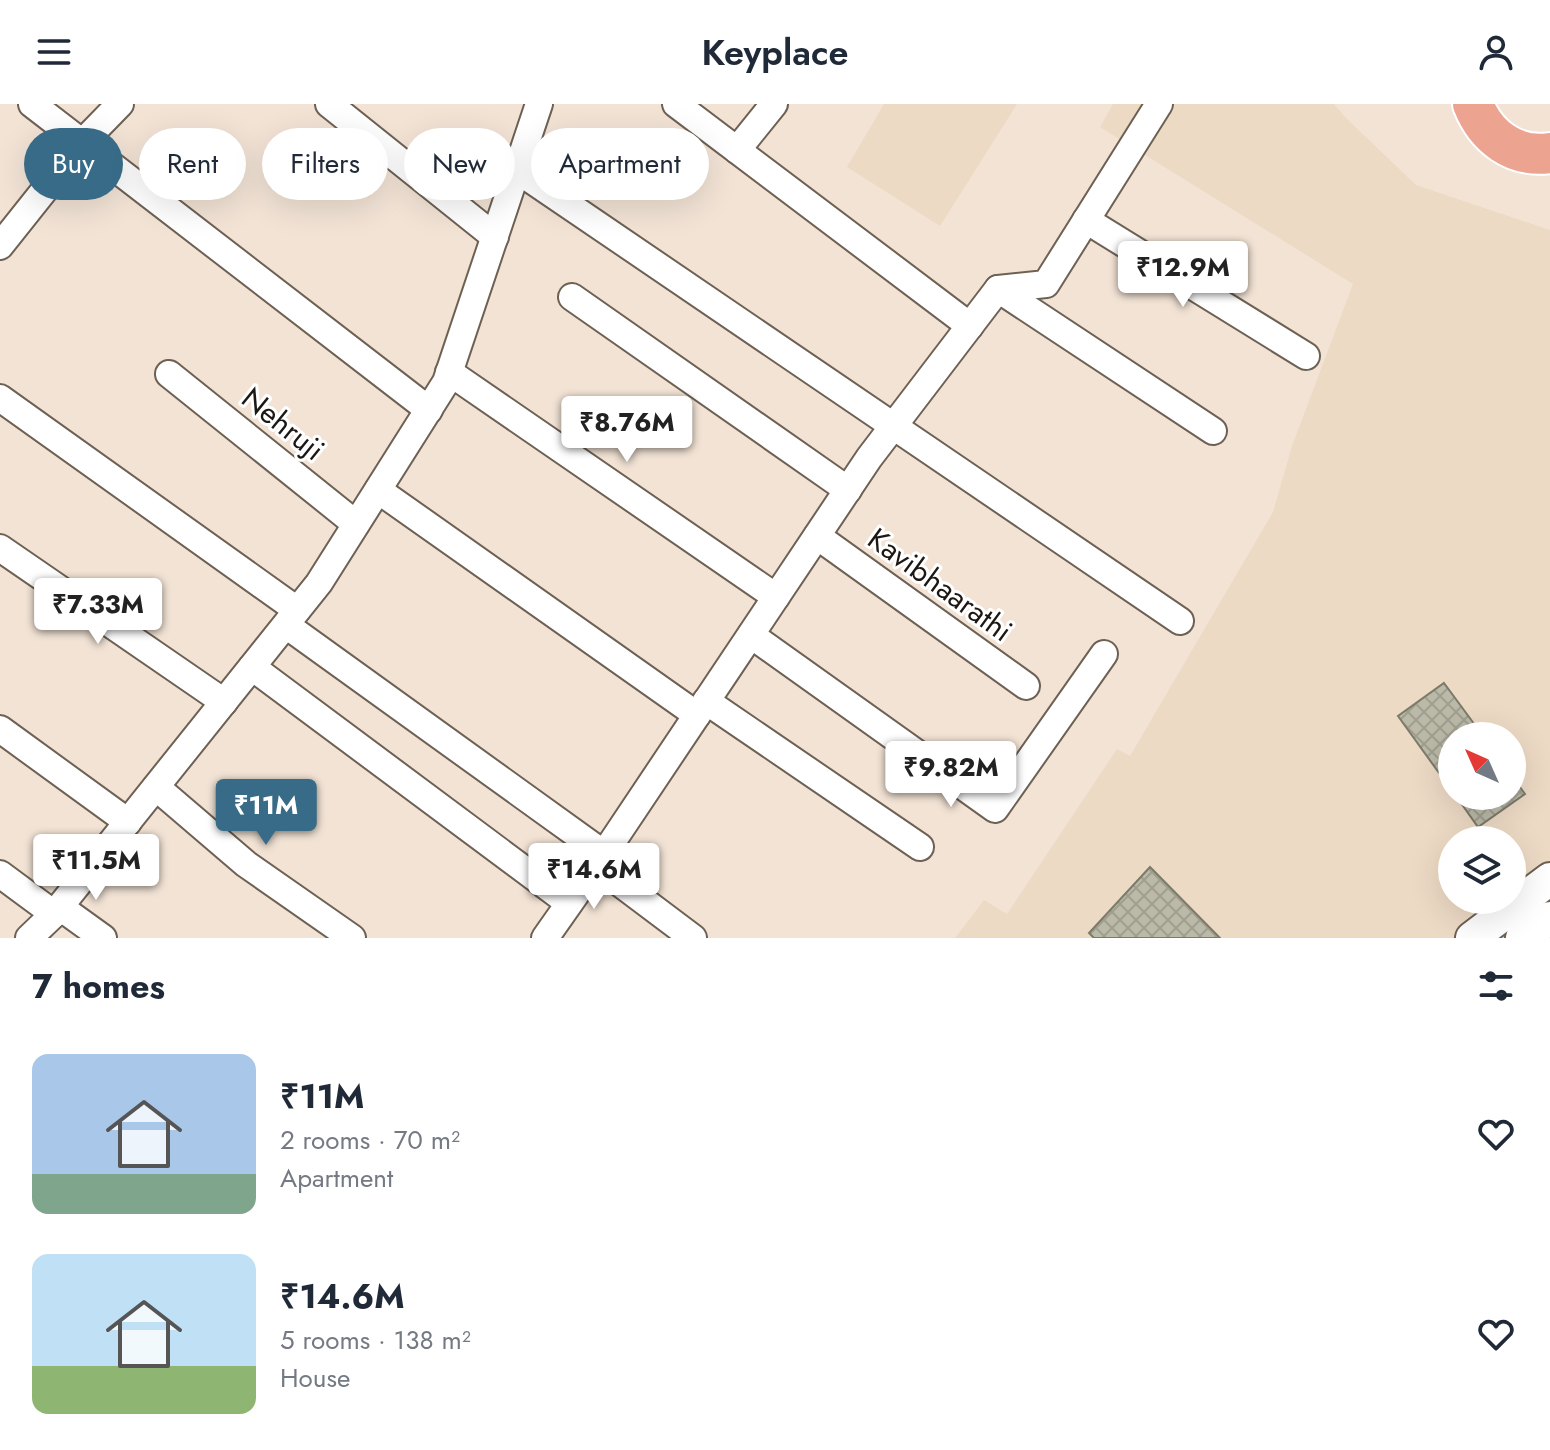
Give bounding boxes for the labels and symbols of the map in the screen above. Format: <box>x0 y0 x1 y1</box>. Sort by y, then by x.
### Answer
pin: ₹12.9M <box>1118 241 1248 309</box>
street label: Nehruji <box>233 377 334 470</box>
pin: ₹8.76M <box>562 396 692 464</box>
street label: Kavibhaarathi <box>859 517 1021 652</box>
pin: ₹7.33M <box>33 578 163 646</box>
north arrow <box>1438 722 1526 810</box>
pin: ₹9.82M <box>886 741 1016 809</box>
pin: ₹11M <box>219 779 313 847</box>
pin: ₹11.5M <box>31 834 161 902</box>
pin: ₹14.6M <box>529 843 659 911</box>

